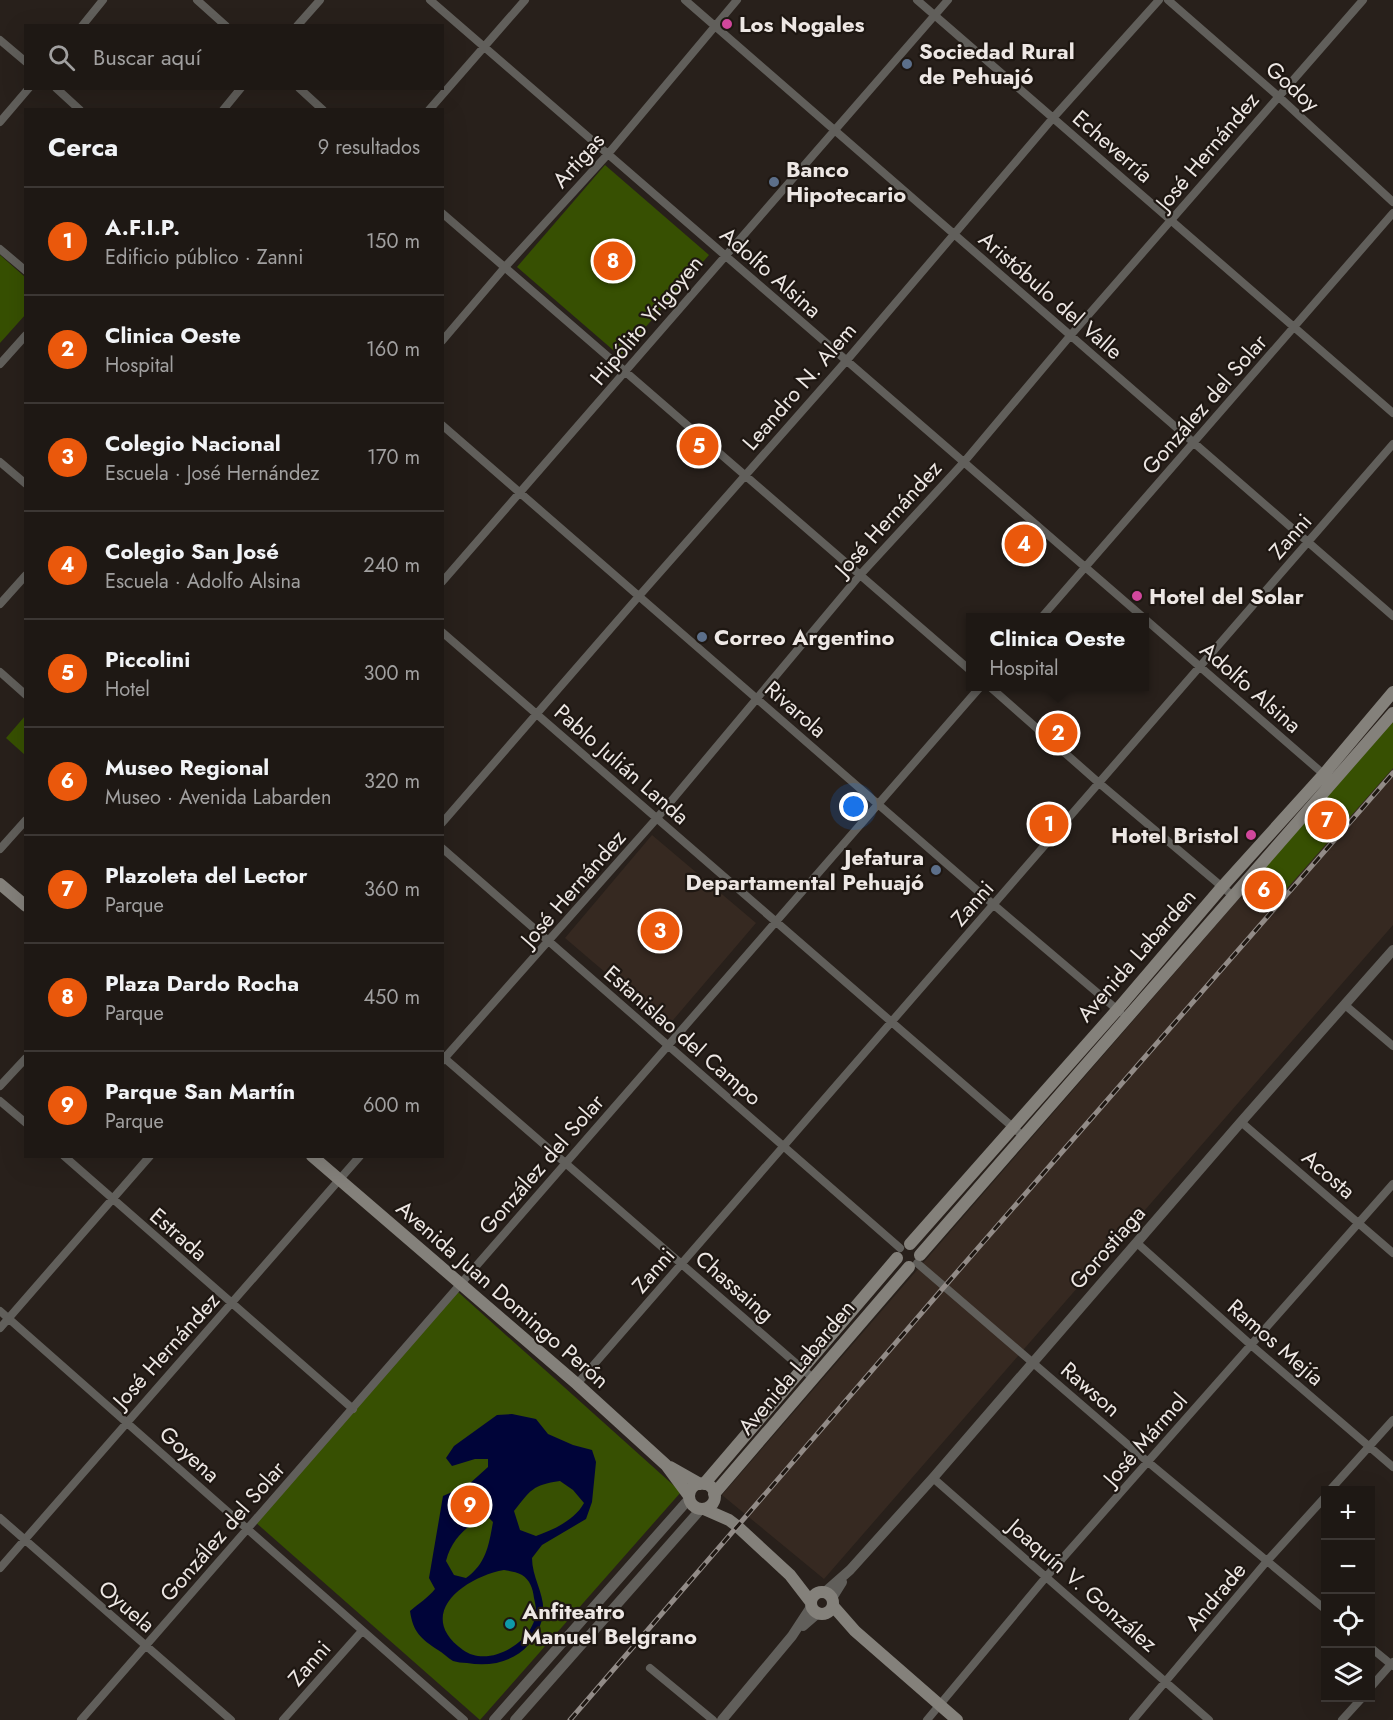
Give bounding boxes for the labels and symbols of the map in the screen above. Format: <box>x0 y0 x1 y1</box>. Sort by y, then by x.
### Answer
place label: Los Nogales <box>739 8 865 40</box>
marker: Los Nogales <box>720 17 734 31</box>
place label: Sociedad Rural de Pehuajó <box>919 35 1075 92</box>
street label: Godoy <box>1259 53 1327 119</box>
marker: Sociedad Rural de Pehuajó <box>900 57 914 71</box>
street label: José Hernández <box>1146 85 1266 220</box>
street label: Echeverría <box>1066 102 1160 190</box>
street label: Artigas <box>544 125 612 195</box>
place label: Banco Hipotecario <box>786 153 906 210</box>
marker: Banco Hipotecario <box>767 175 781 189</box>
street label: Adolfo Alsina <box>713 219 829 325</box>
street label: Aristóbulo del Valle <box>972 223 1130 367</box>
pin: 8 <box>594 238 632 284</box>
street label: Hipólito Yrigoyen <box>582 248 710 392</box>
street label: Leandro N. Alem <box>734 315 864 457</box>
street label: González del Solar <box>1134 326 1274 481</box>
pin: 5 <box>680 424 718 468</box>
street label: José Hernández <box>825 453 949 585</box>
street label: Zanni <box>1261 506 1319 566</box>
pin: 4 <box>1004 522 1044 566</box>
place label: Hotel del Solar <box>1149 580 1304 612</box>
marker: Hotel del Solar <box>1130 589 1144 603</box>
place label: Correo Argentino <box>714 621 895 653</box>
marker: Correo Argentino <box>695 630 709 644</box>
street label: Adolfo Alsina <box>1193 634 1309 740</box>
street label: Rivarola <box>758 673 834 745</box>
street label: Pablo Julián Landa <box>547 696 697 832</box>
pin: 2 <box>1038 710 1078 756</box>
your location <box>839 792 868 821</box>
pin: 7 <box>1308 798 1346 842</box>
pin: 1 <box>1030 802 1068 846</box>
place label: Hotel Bristol <box>1111 819 1239 851</box>
street label: José Hernández <box>511 822 633 956</box>
marker: Hotel Bristol <box>1244 828 1258 842</box>
place label: Jefatura Departamental Pehuajó <box>686 841 924 898</box>
marker: Jefatura Departamental Pehuajó <box>929 863 943 877</box>
pin: 6 <box>1244 868 1284 912</box>
street label: Zanni <box>943 873 1001 933</box>
street label: Avenida Labarden <box>1069 881 1203 1029</box>
pin: 3 <box>640 908 680 954</box>
street label: Estanislao del Campo <box>597 957 769 1113</box>
street label: González del Solar <box>471 1086 611 1241</box>
street label: Acosta <box>1295 1142 1363 1206</box>
street label: Avenida Juan Domingo Perón <box>390 1192 616 1396</box>
street label: Gorostiaga <box>1062 1198 1152 1296</box>
street label: Estrada <box>143 1200 215 1268</box>
street label: Zanni <box>624 1240 682 1300</box>
street label: Chassaing <box>689 1243 781 1329</box>
street label: José Hernández <box>103 1285 227 1417</box>
street label: Ramos Mejía <box>1221 1291 1331 1393</box>
street label: Avenida Labarden <box>730 1292 862 1442</box>
street label: Rawson <box>1054 1354 1128 1424</box>
street label: José Mármol <box>1093 1385 1195 1495</box>
street label: Goyena <box>153 1418 227 1490</box>
street label: González del Solar <box>152 1453 292 1608</box>
pin: 9 <box>450 1482 490 1528</box>
street label: Joaquín V. González <box>999 1509 1165 1659</box>
street label: Andrade <box>1177 1555 1253 1637</box>
street label: Oyuela <box>92 1572 162 1640</box>
place label: Anfiteatro Manuel Belgrano <box>521 1595 697 1652</box>
marker: Anfiteatro Manuel Belgrano <box>503 1617 517 1631</box>
street label: Zanni <box>280 1633 338 1693</box>

